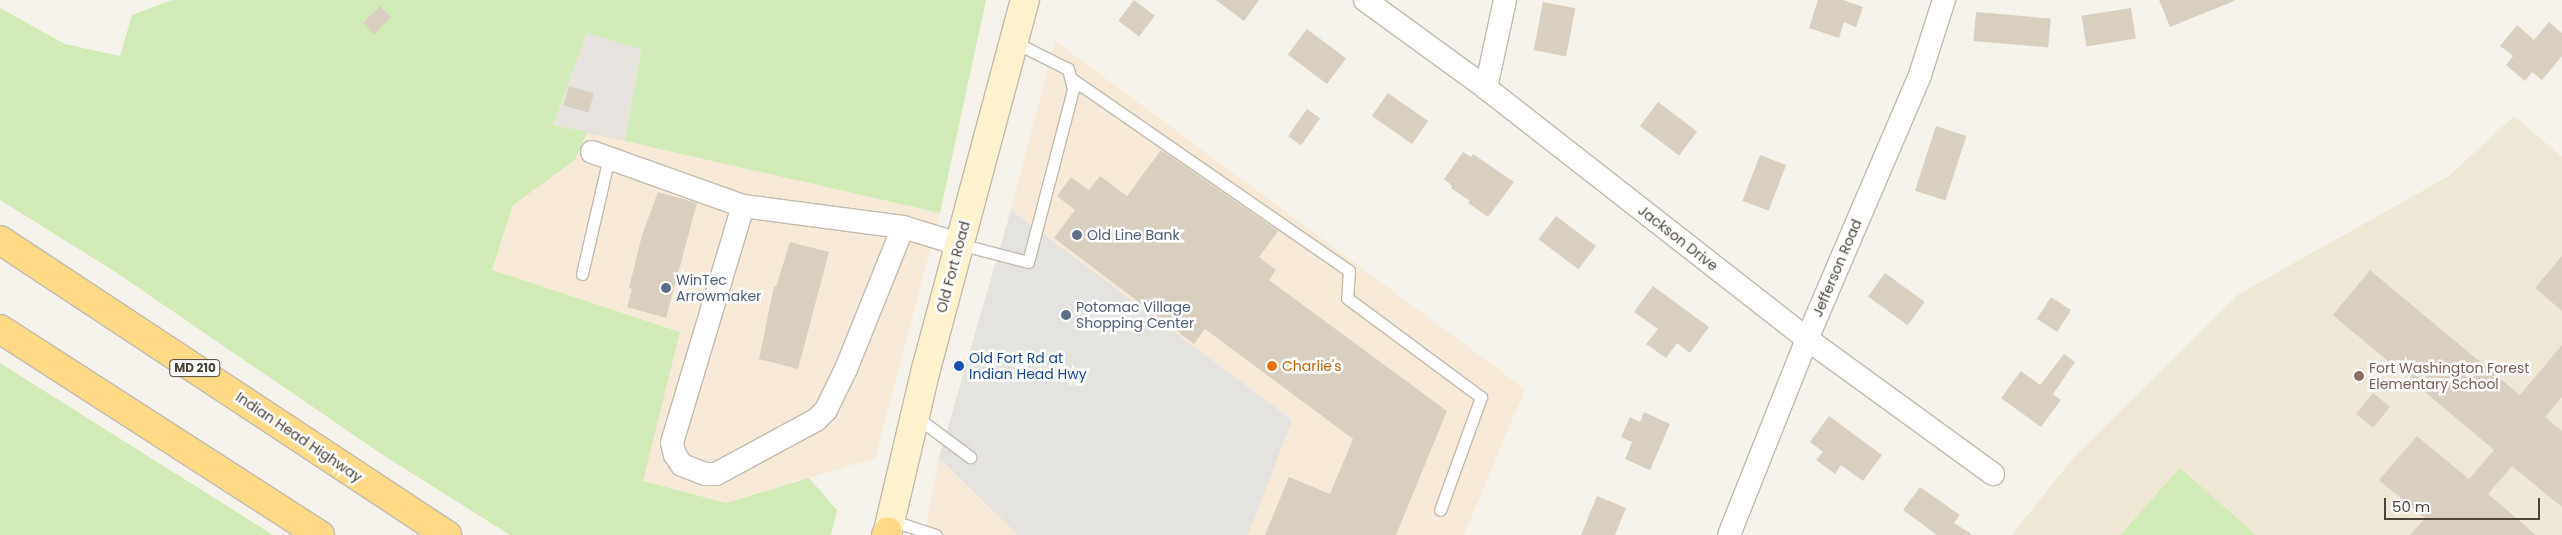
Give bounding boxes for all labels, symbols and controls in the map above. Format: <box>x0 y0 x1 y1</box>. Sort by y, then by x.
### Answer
street label: Jackson Drive <box>1635 202 1721 274</box>
street label: Jefferson Road <box>1809 217 1865 319</box>
street label: Old Fort Road <box>933 219 973 315</box>
place label: Old Line Bank <box>1087 227 1180 243</box>
marker: Old Line Bank <box>1071 229 1083 241</box>
place label: WinTec Arrowmaker <box>676 272 761 304</box>
marker: WinTec Arrowmaker <box>660 282 672 294</box>
place label: Potomac Village Shopping Center <box>1076 299 1194 332</box>
marker: Potomac Village Shopping Center <box>1060 309 1072 321</box>
place label: Old Fort Rd at Indian Head Hwy <box>969 350 1087 382</box>
road number: MD 210 <box>169 358 221 378</box>
place label: Charlie's <box>1282 358 1342 374</box>
marker: Old Fort Rd at Indian Head Hwy <box>953 360 965 372</box>
marker: Charlie's <box>1266 360 1278 372</box>
place label: Fort Washington Forest Elementary School <box>2369 360 2529 392</box>
marker: Fort Washington Forest Elementary School <box>2353 370 2365 382</box>
street label: Indian Head Highway <box>233 388 365 486</box>
scale bar <box>2387 488 2543 520</box>
text: 50 m <box>2392 496 2430 517</box>

